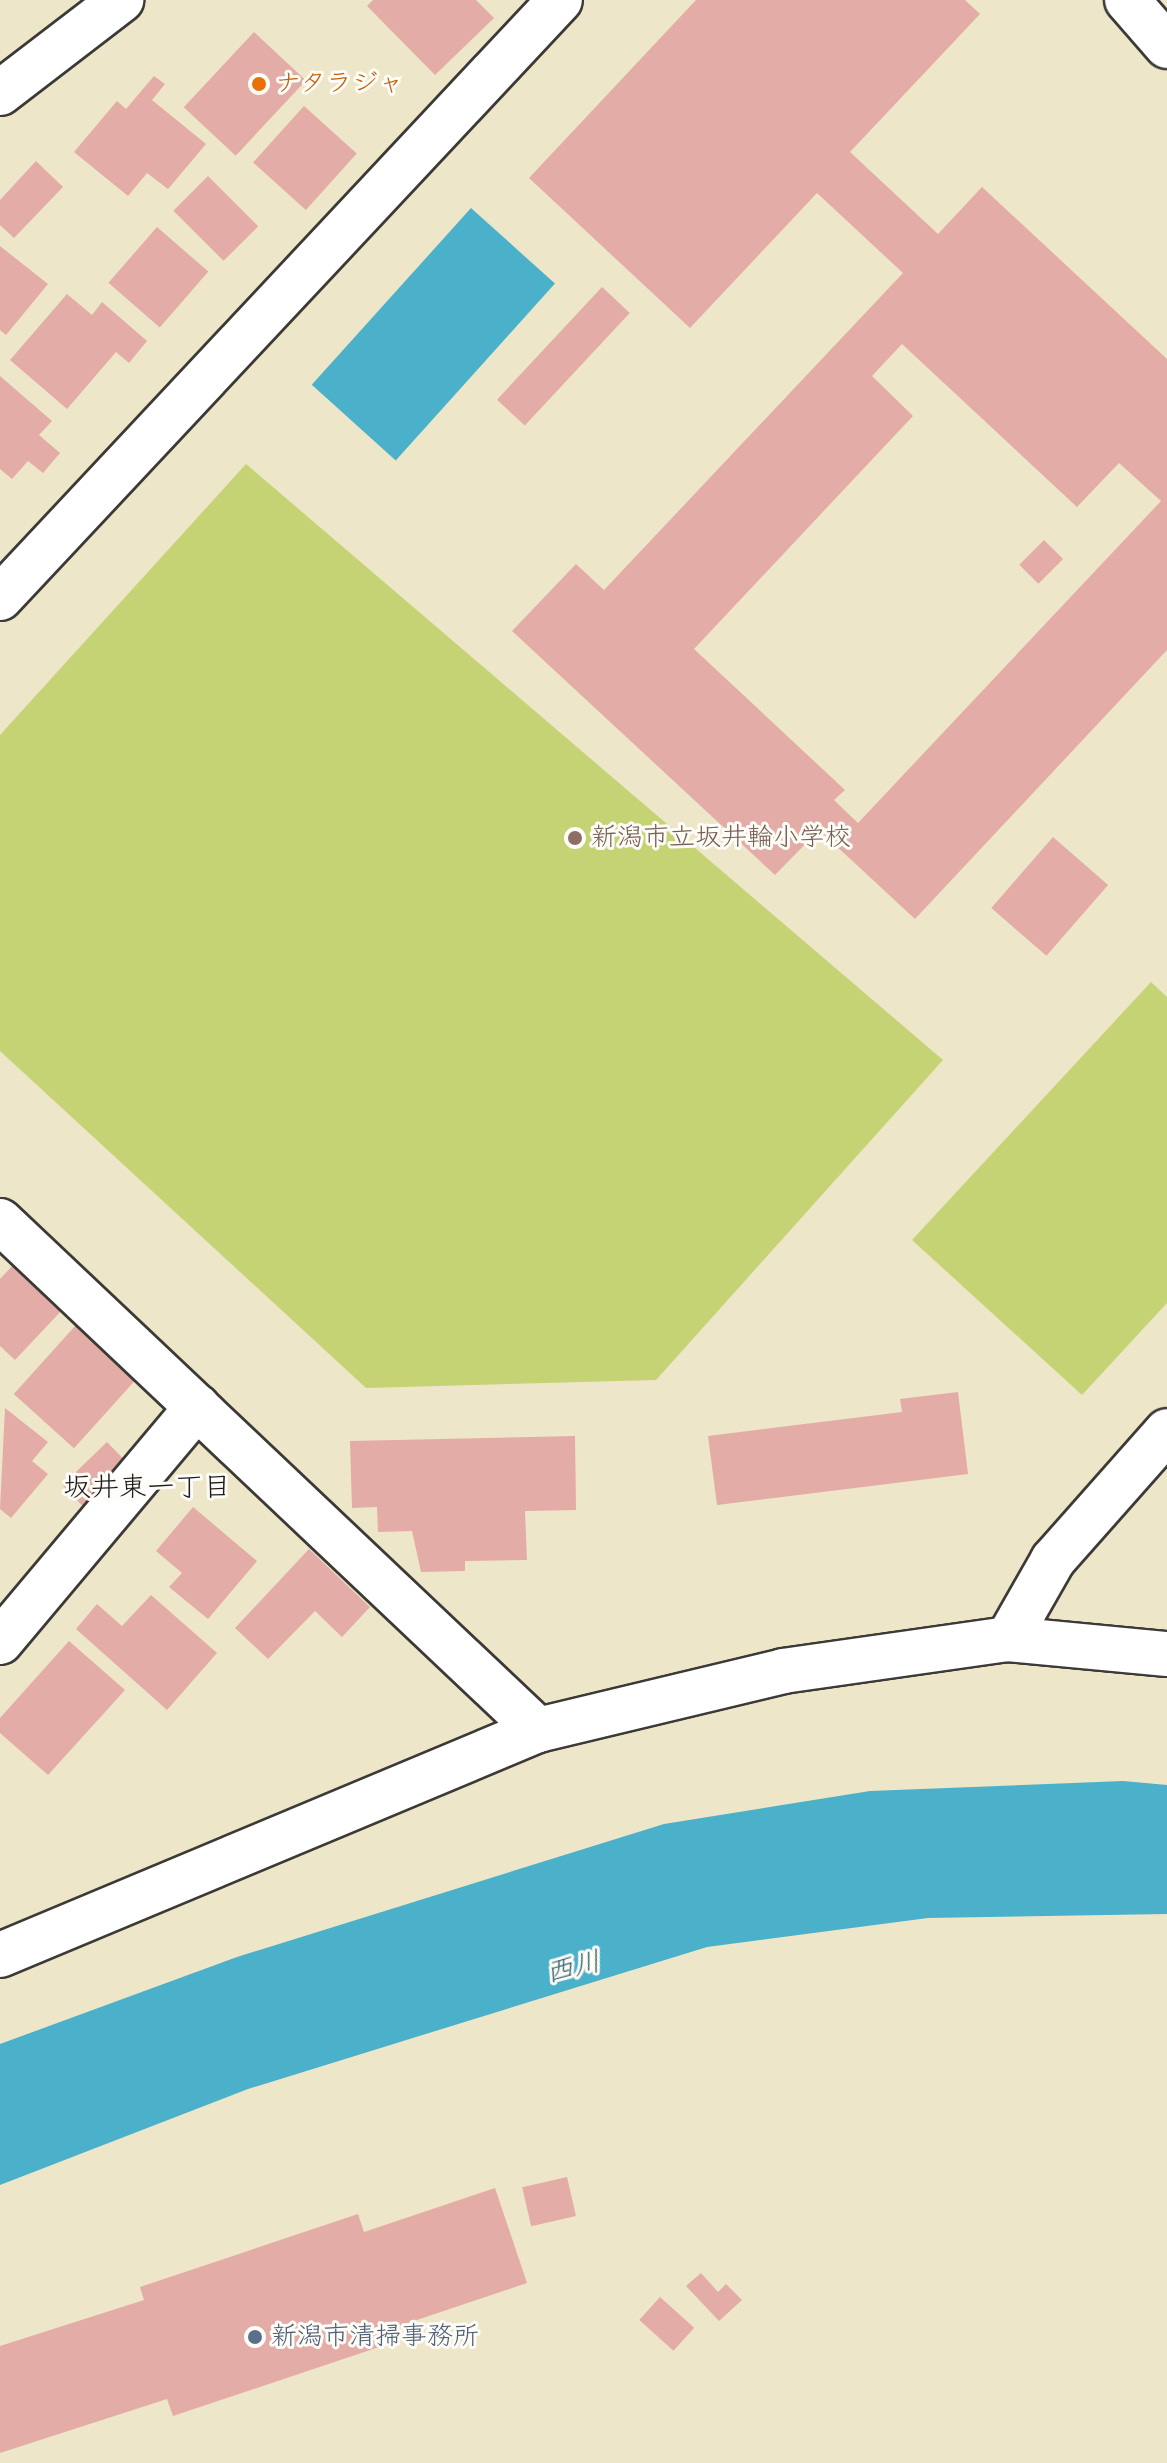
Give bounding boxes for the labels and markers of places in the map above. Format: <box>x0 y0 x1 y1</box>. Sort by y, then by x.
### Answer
place label: ナタラジャ <box>275 68 405 100</box>
marker: ナタラジャ <box>250 75 268 93</box>
place label: 新潟市立坂井輪小学校 <box>591 822 851 854</box>
marker: 新潟市立坂井輪小学校 <box>566 829 584 847</box>
place label: 新潟市清掃事務所 <box>271 2321 479 2353</box>
marker: 新潟市清掃事務所 <box>246 2328 264 2346</box>

